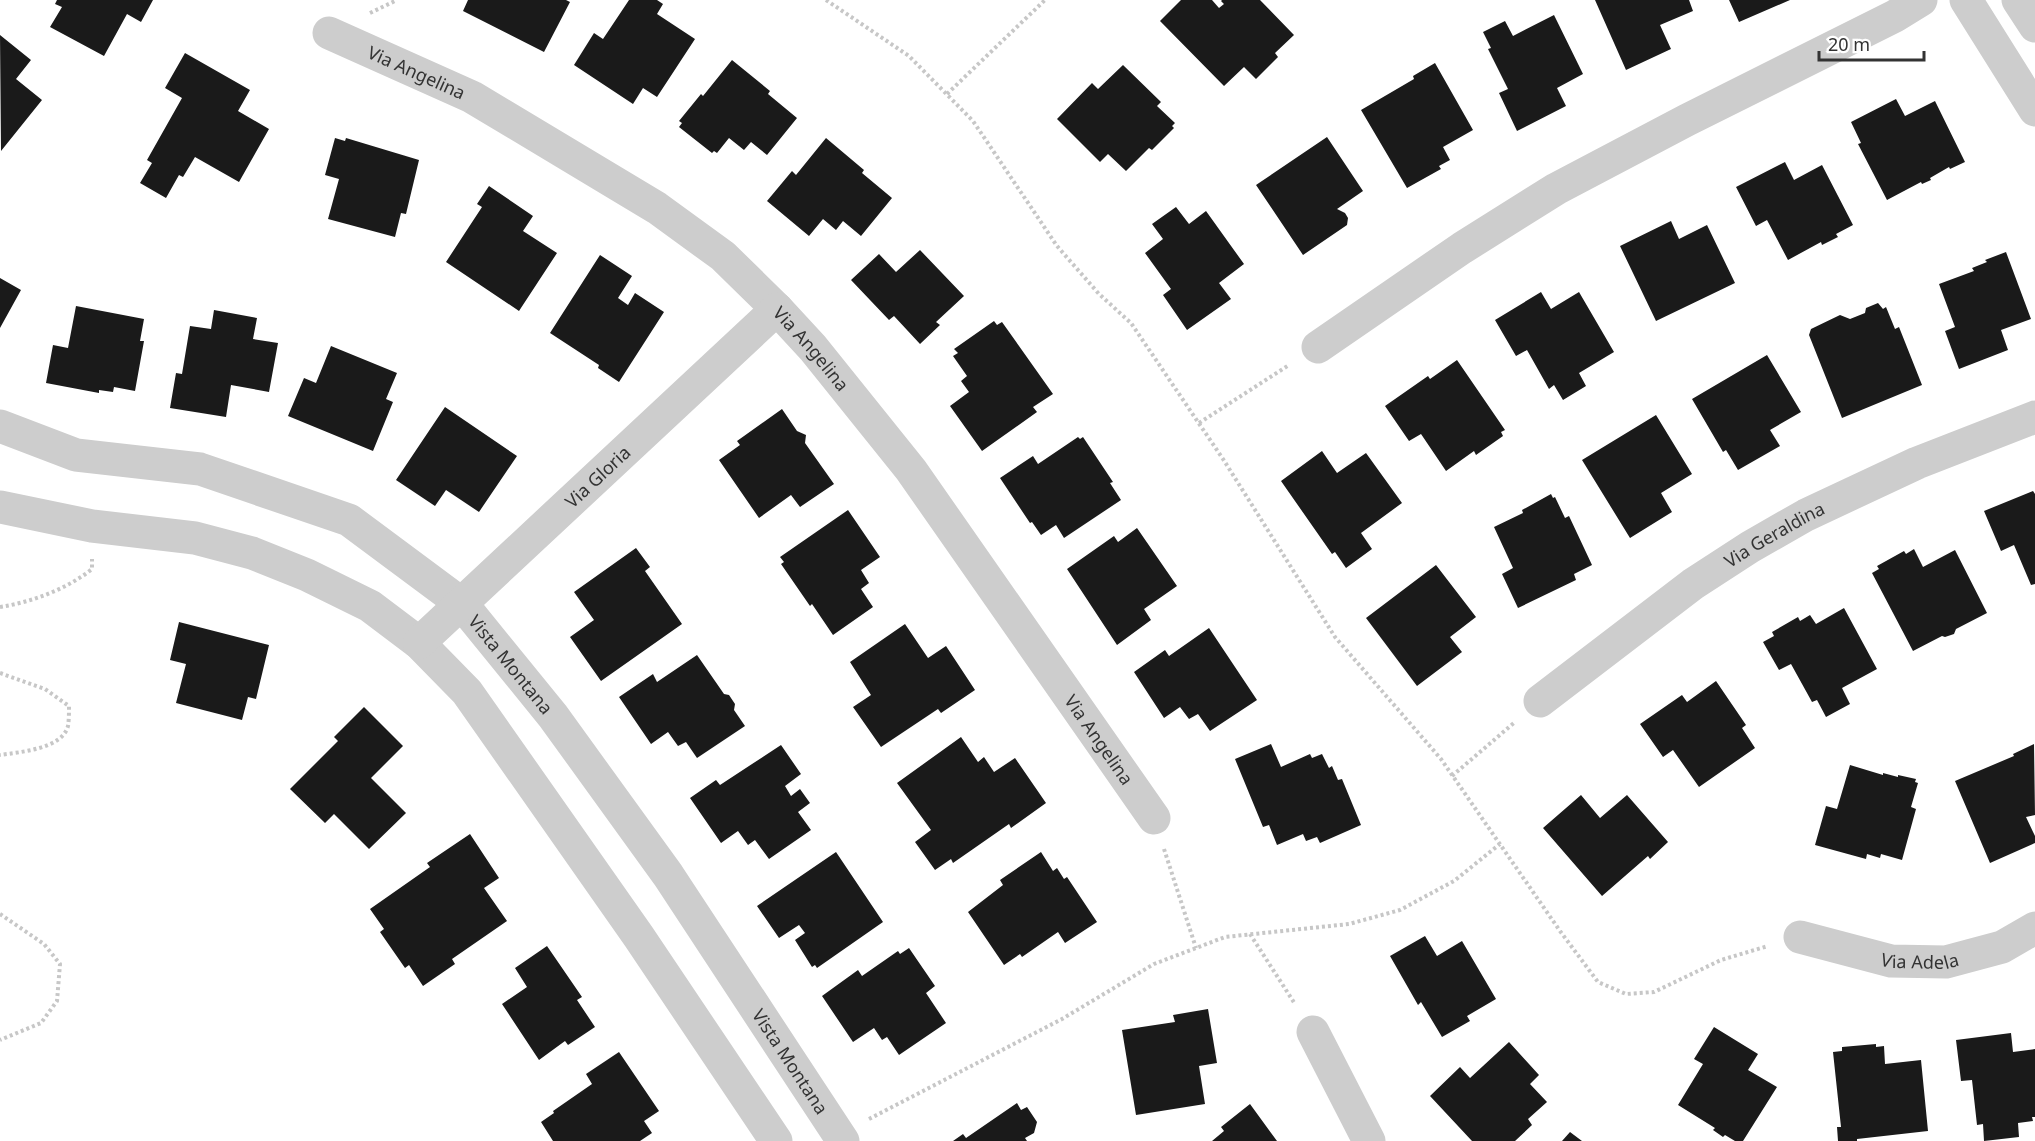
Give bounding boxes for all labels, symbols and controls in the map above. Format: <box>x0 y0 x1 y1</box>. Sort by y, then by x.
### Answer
scale bar <box>1819 24 1924 62</box>
text: 20 m <box>1828 32 1870 56</box>
street label: Via Angelina <box>364 40 469 105</box>
street label: Via Angelina <box>768 301 855 396</box>
street label: Via Gloria <box>560 440 635 513</box>
street label: Via Geraldina <box>1719 496 1828 573</box>
street label: Vista Montana <box>463 609 559 719</box>
street label: Via Angelina <box>1059 690 1139 789</box>
street label: Via Adela <box>1878 947 1961 974</box>
street label: Vista Montana <box>747 1004 834 1119</box>

